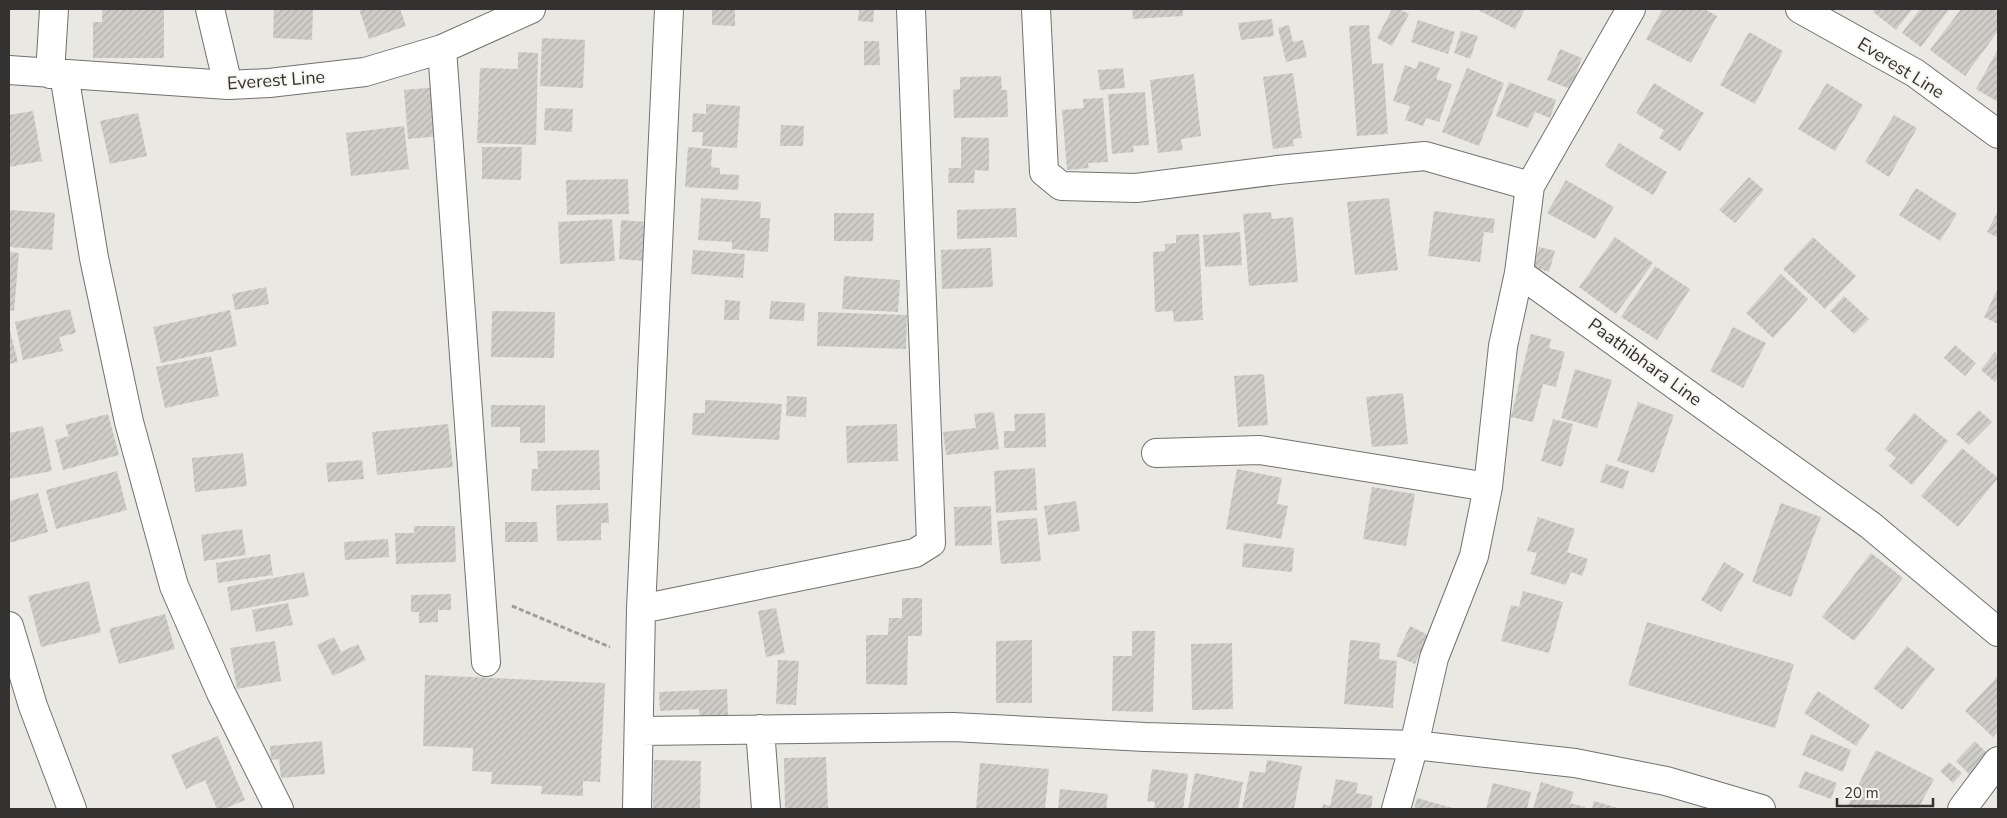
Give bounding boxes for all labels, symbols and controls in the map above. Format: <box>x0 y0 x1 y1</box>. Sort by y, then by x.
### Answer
street label: Everest Line <box>1853 32 1949 104</box>
street label: Everest Line <box>226 65 326 95</box>
street label: Paathibhara Line <box>1583 313 1707 411</box>
scale bar <box>1837 776 1933 808</box>
text: 20 m <box>1844 783 1879 803</box>

